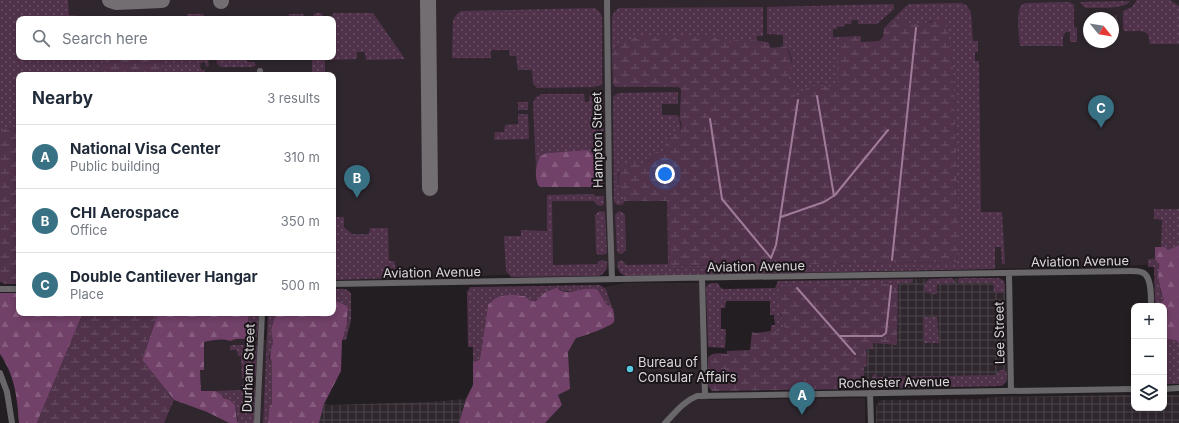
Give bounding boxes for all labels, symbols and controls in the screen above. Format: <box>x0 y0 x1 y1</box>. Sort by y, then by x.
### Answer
north arrow <box>1083 12 1119 48</box>
search box <box>16 16 336 60</box>
icon: search <box>30 27 52 49</box>
text: Search here <box>62 29 148 48</box>
text: Nearby <box>32 88 93 108</box>
text: 3 results <box>267 90 320 106</box>
street label: Hampton Street <box>588 92 606 188</box>
pin: C <box>1088 95 1114 128</box>
text: National Visa Center <box>70 139 220 158</box>
text: A <box>40 149 50 165</box>
text: 310 m <box>283 149 320 165</box>
text: Public building <box>70 158 160 174</box>
your location <box>655 164 675 184</box>
pin: B <box>344 165 370 198</box>
text: CHI Aerospace <box>70 203 179 222</box>
text: B <box>41 213 49 229</box>
text: 350 m <box>281 213 320 229</box>
text: Office <box>70 222 107 238</box>
street label: Aviation Avenue <box>1031 252 1129 270</box>
street label: Aviation Avenue <box>707 257 805 275</box>
street label: Aviation Avenue <box>383 263 481 281</box>
text: Double Cantilever Hangar <box>70 267 258 286</box>
text: C <box>40 277 50 293</box>
text: 500 m <box>281 277 320 293</box>
text: Place <box>70 286 104 302</box>
street label: Lee Street <box>990 301 1008 365</box>
map controls <box>1131 303 1167 411</box>
button: + <box>1131 303 1167 339</box>
street label: Durham Street <box>238 323 258 413</box>
button: − <box>1131 339 1167 375</box>
place label: Bureau of Consular Affairs <box>638 354 737 385</box>
marker: Bureau of Consular Affairs <box>625 364 635 374</box>
street label: Rochester Avenue <box>838 373 950 391</box>
button: layers <box>1131 375 1167 411</box>
pin: A <box>789 382 815 415</box>

